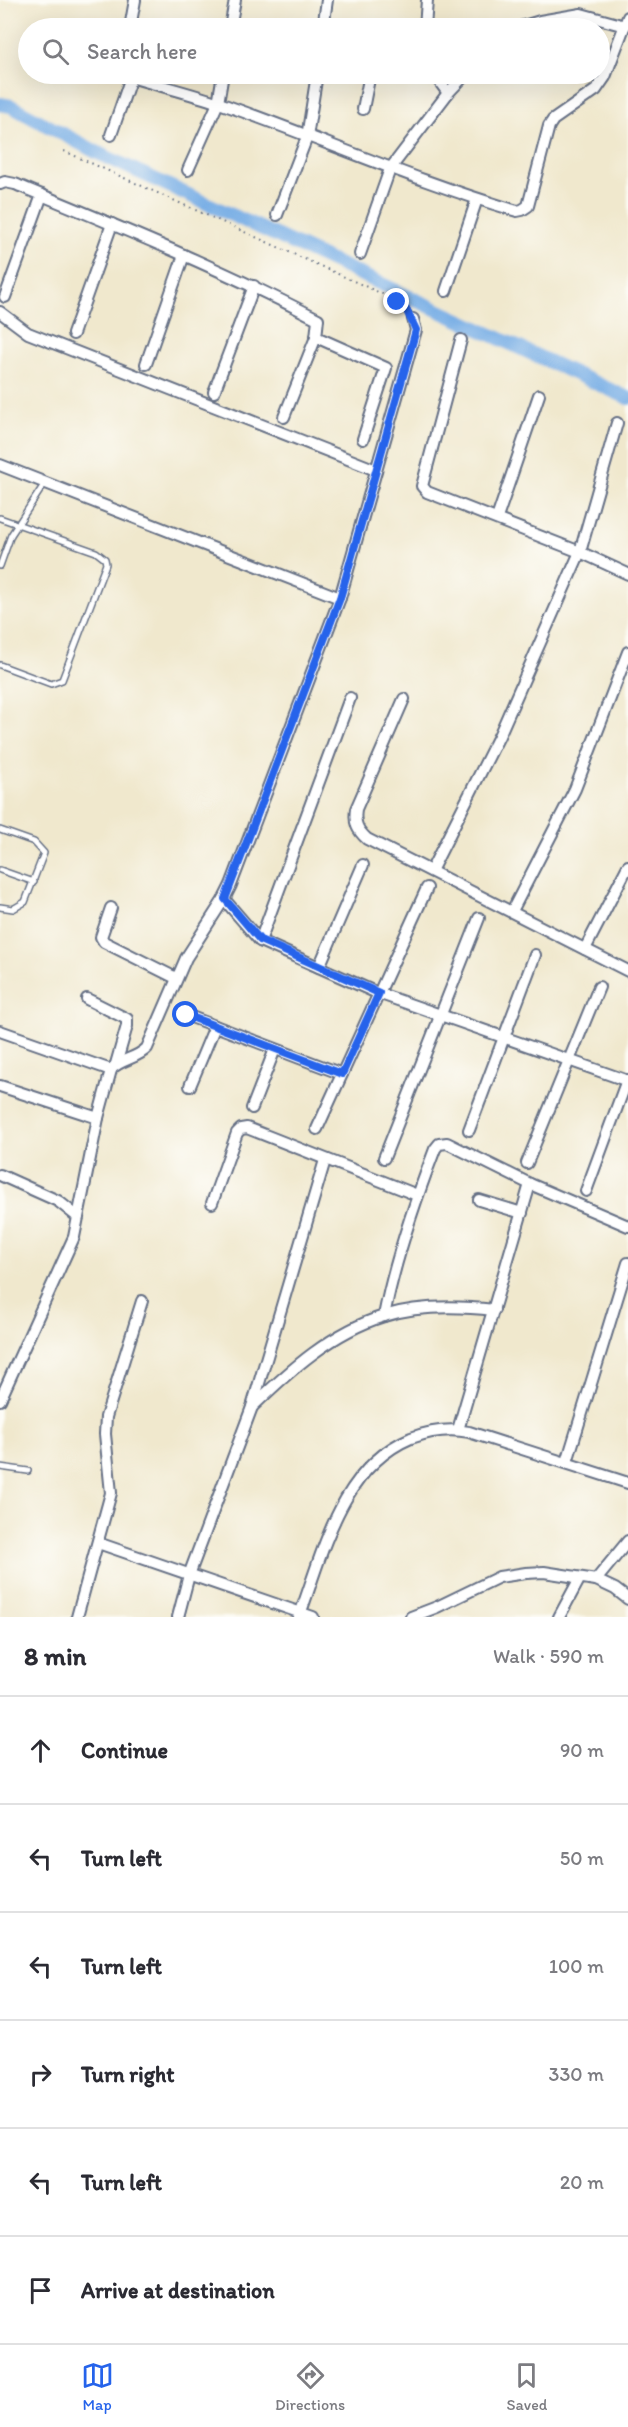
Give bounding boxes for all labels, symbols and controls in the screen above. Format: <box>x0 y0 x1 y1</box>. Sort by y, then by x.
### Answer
search box <box>18 18 610 84</box>
icon: search <box>39 35 72 68</box>
text: Search here <box>87 38 197 65</box>
route end <box>383 288 409 314</box>
route start <box>172 1001 198 1027</box>
text: 8 min <box>24 1640 86 1672</box>
text: Walk · 590 m <box>493 1644 604 1668</box>
icon: ahead <box>24 1734 57 1767</box>
text: Continue <box>81 1737 168 1764</box>
text: 90 m <box>560 1738 604 1762</box>
icon: left <box>24 1842 57 1875</box>
text: Turn left <box>81 1845 162 1872</box>
text: 50 m <box>560 1846 604 1870</box>
icon: left <box>24 1950 57 1983</box>
text: Turn left <box>81 1953 162 1980</box>
text: 100 m <box>549 1954 604 1978</box>
icon: right <box>24 2058 57 2091</box>
text: Turn right <box>81 2061 175 2088</box>
text: 330 m <box>549 2062 604 2086</box>
icon: left <box>24 2166 57 2199</box>
text: Turn left <box>81 2169 162 2196</box>
text: 20 m <box>560 2170 604 2194</box>
icon: arrive <box>24 2274 57 2307</box>
text: Arrive at destination <box>81 2277 275 2304</box>
tab: Map <box>81 2359 114 2414</box>
tab: Directions <box>275 2359 345 2414</box>
tab: Saved <box>507 2359 547 2414</box>

